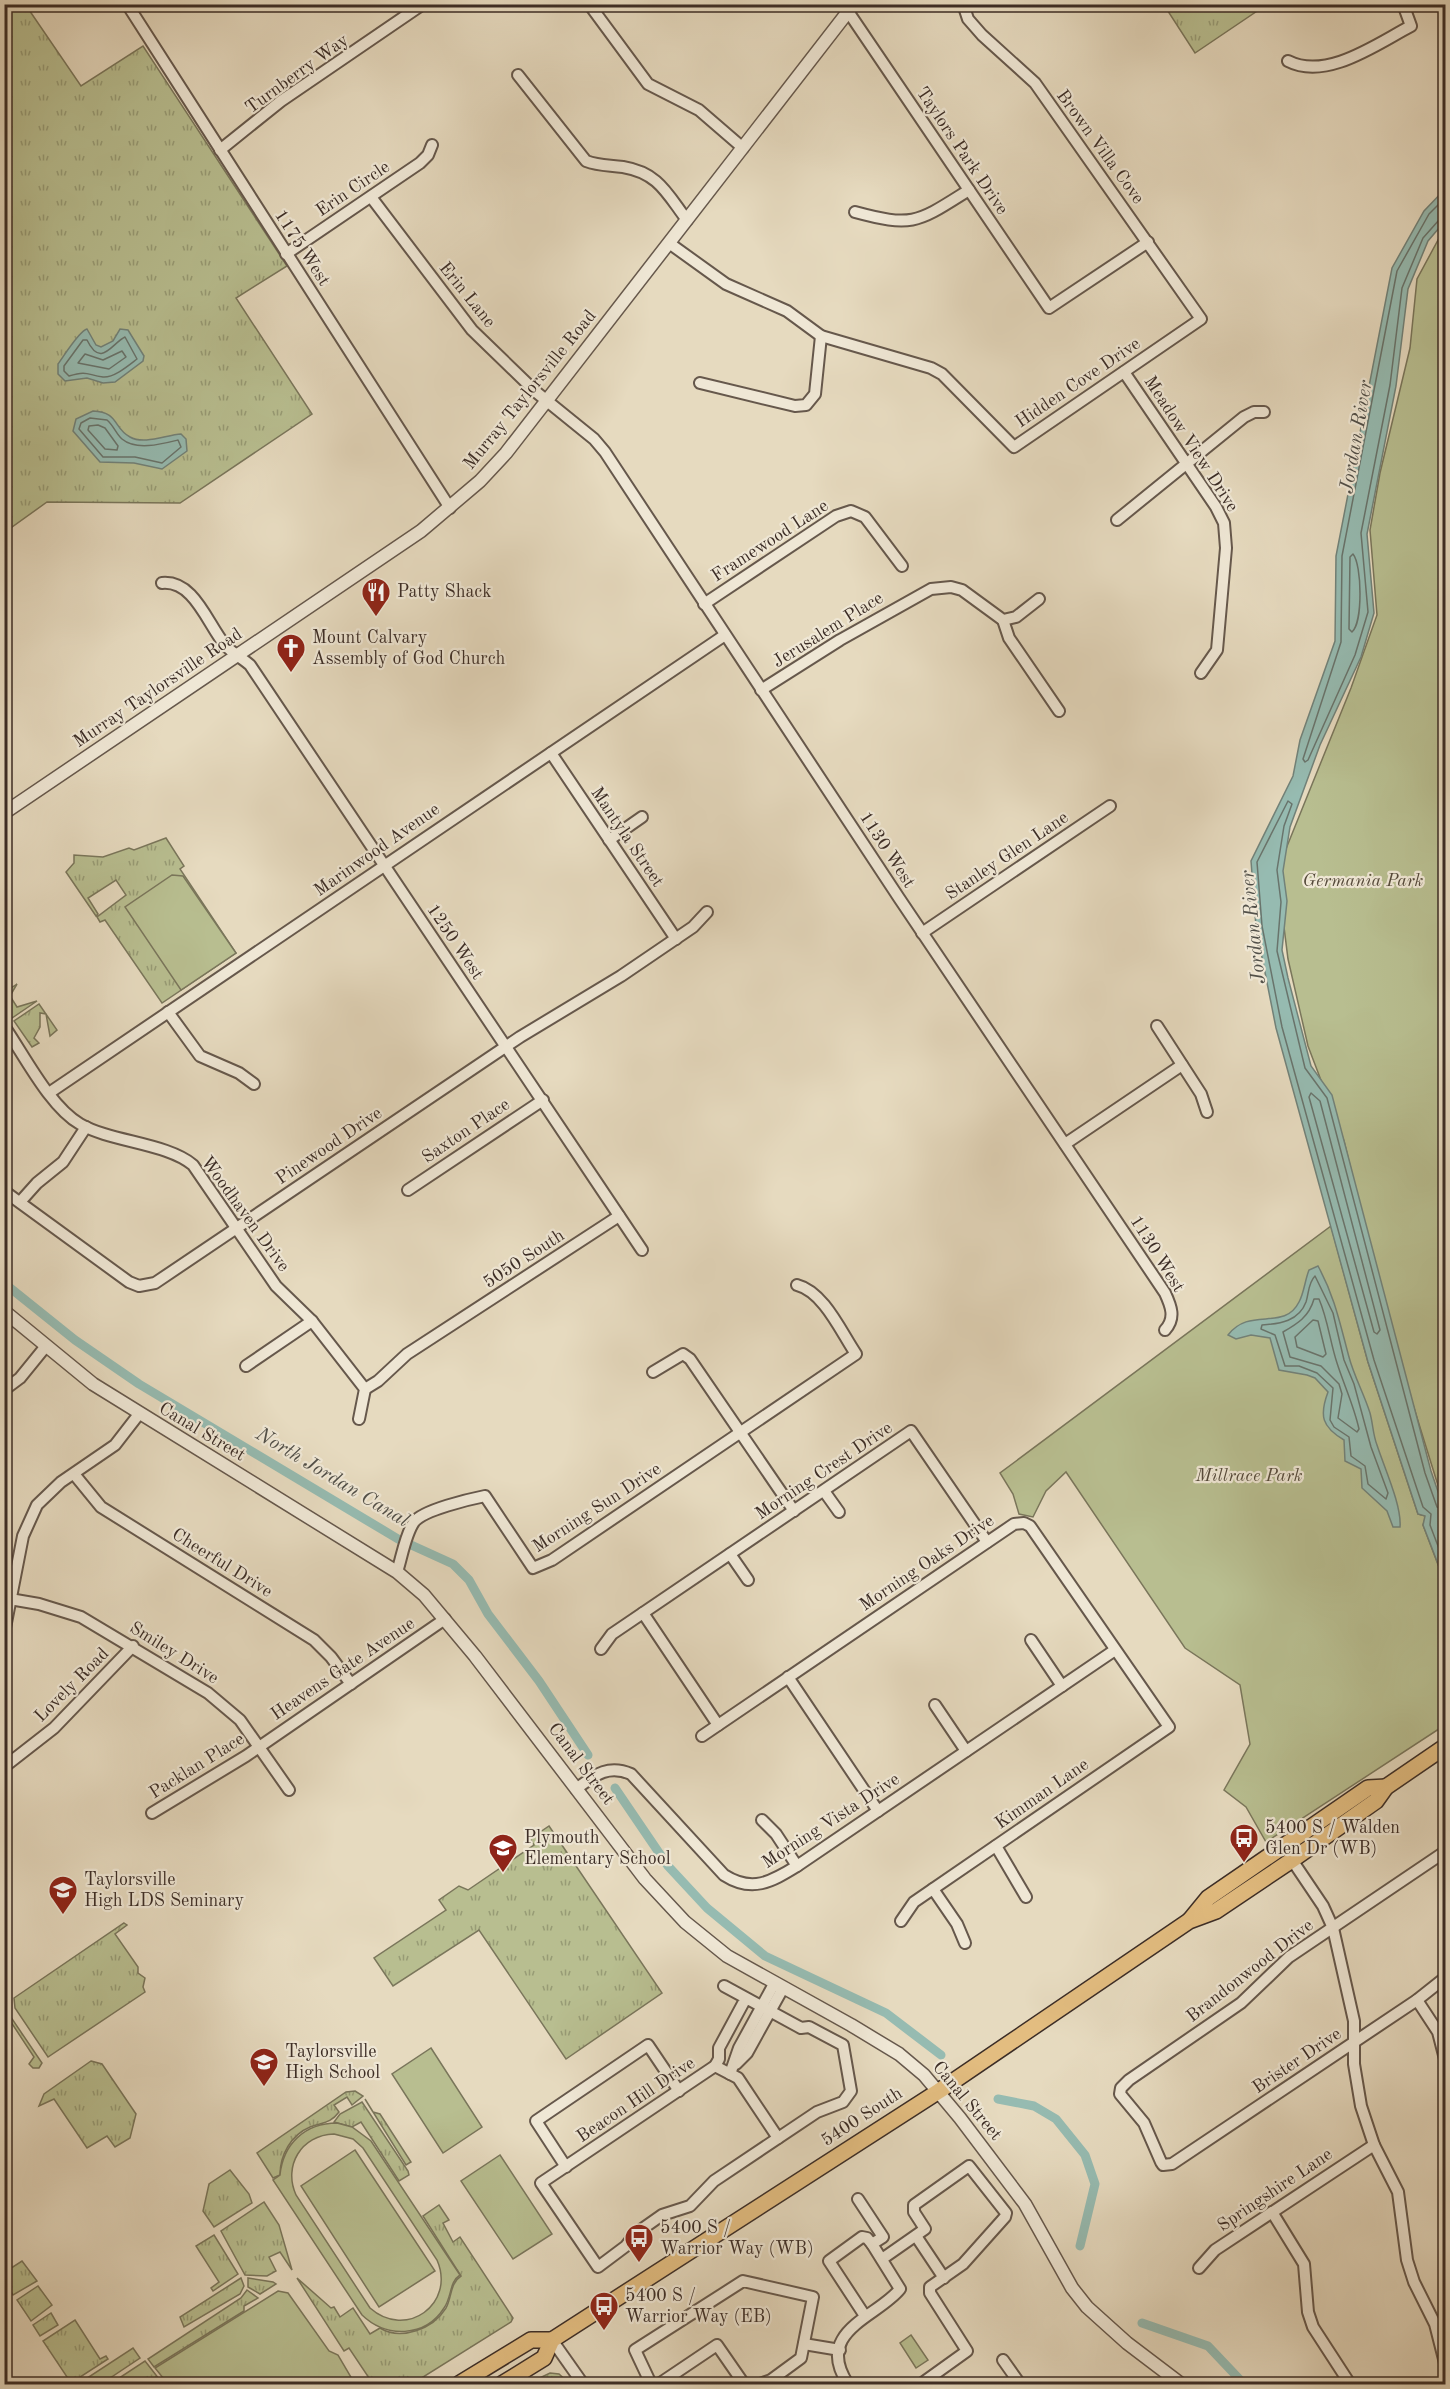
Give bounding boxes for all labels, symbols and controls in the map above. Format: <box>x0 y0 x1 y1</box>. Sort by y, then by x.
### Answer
street label: Turnberry Way <box>242 30 352 117</box>
street label: Taylors Park Drive <box>913 84 1011 218</box>
street label: Brown Villa Cove <box>1053 87 1147 207</box>
street label: Erin Circle <box>313 158 393 220</box>
street label: 1175 West <box>271 207 333 289</box>
street label: Erin Lane <box>435 259 499 331</box>
street label: Murray Taylorsville Road <box>460 307 600 473</box>
street label: Hidden Cove Drive <box>1012 335 1144 431</box>
street label: Meadow View Drive <box>1140 373 1242 515</box>
water label: Jordan River <box>1337 379 1377 495</box>
street label: Framewood Lane <box>708 497 832 585</box>
restaurant icon: Patty Shack <box>360 576 392 618</box>
place label: Patty Shack <box>397 583 492 601</box>
street label: Jerusalem Place <box>770 589 886 671</box>
street label: Murray Taylorsville Road <box>70 625 246 751</box>
place label: Mount Calvary Assembly of God Church <box>312 629 506 668</box>
church icon: Mount Calvary Assembly of God Church <box>275 632 307 674</box>
street label: Mantyla Street <box>587 784 667 890</box>
street label: Marinwood Avenue <box>311 800 443 900</box>
street label: Stanley Glen Lane <box>942 808 1072 904</box>
street label: 1130 West <box>856 809 918 891</box>
water label: Jordan River <box>1238 869 1270 985</box>
park label: Germania Park <box>1303 872 1424 890</box>
street label: 1250 West <box>423 901 487 983</box>
street label: Saxton Place <box>419 1095 513 1167</box>
street label: Pinewood Drive <box>273 1104 385 1188</box>
street label: Woodhaven Drive <box>197 1153 293 1275</box>
street label: 1130 West <box>1126 1212 1188 1296</box>
street label: 5050 South <box>480 1226 568 1292</box>
street label: Canal Street <box>156 1399 248 1465</box>
street label: Morning Crest Drive <box>752 1419 896 1523</box>
water label: North Jordan Canal <box>251 1424 412 1532</box>
street label: Morning Sun Drive <box>530 1460 664 1556</box>
park label: Millrace Park <box>1194 1467 1303 1485</box>
street label: Morning Oaks Drive <box>857 1512 997 1614</box>
street label: Cheerful Drive <box>169 1525 275 1601</box>
street label: Heavens Gate Avenue <box>268 1614 418 1724</box>
street label: Smiley Drive <box>126 1619 222 1687</box>
street label: Lovely Road <box>31 1644 113 1726</box>
street label: Canal Street <box>545 1720 617 1808</box>
street label: Packlan Place <box>146 1730 248 1802</box>
street label: Kimman Lane <box>992 1755 1092 1833</box>
street label: Morning Vista Drive <box>759 1770 903 1872</box>
place label: 5400 S / Walden Glen Dr (WB) <box>1265 1819 1400 1858</box>
bus stop icon: 5400 S / Walden Glen Dr (WB) <box>1228 1822 1260 1864</box>
place label: Plymouth Elementary School <box>524 1829 671 1868</box>
school or university icon: Plymouth Elementary School <box>487 1832 519 1874</box>
place label: Taylorsville High LDS Seminary <box>84 1871 244 1910</box>
school or university icon: Taylorsville High LDS Seminary <box>47 1874 79 1916</box>
street label: Brandonwood Drive <box>1183 1916 1317 2026</box>
street label: Brister Drive <box>1249 2025 1345 2097</box>
place label: Taylorsville High School <box>285 2043 380 2082</box>
school or university icon: Taylorsville High School <box>248 2046 280 2088</box>
street label: Beacon Hill Drive <box>574 2054 698 2146</box>
street label: Canal Street <box>929 2058 1005 2144</box>
street label: 5400 South <box>818 2084 906 2150</box>
street label: Springshire Lane <box>1214 2145 1336 2235</box>
place label: 5400 S / Warrior Way (WB) <box>660 2219 814 2258</box>
bus stop icon: 5400 S / Warrior Way (WB) <box>623 2222 655 2264</box>
place label: 5400 S / Warrior Way (EB) <box>625 2287 772 2326</box>
bus stop icon: 5400 S / Warrior Way (EB) <box>588 2290 620 2332</box>

